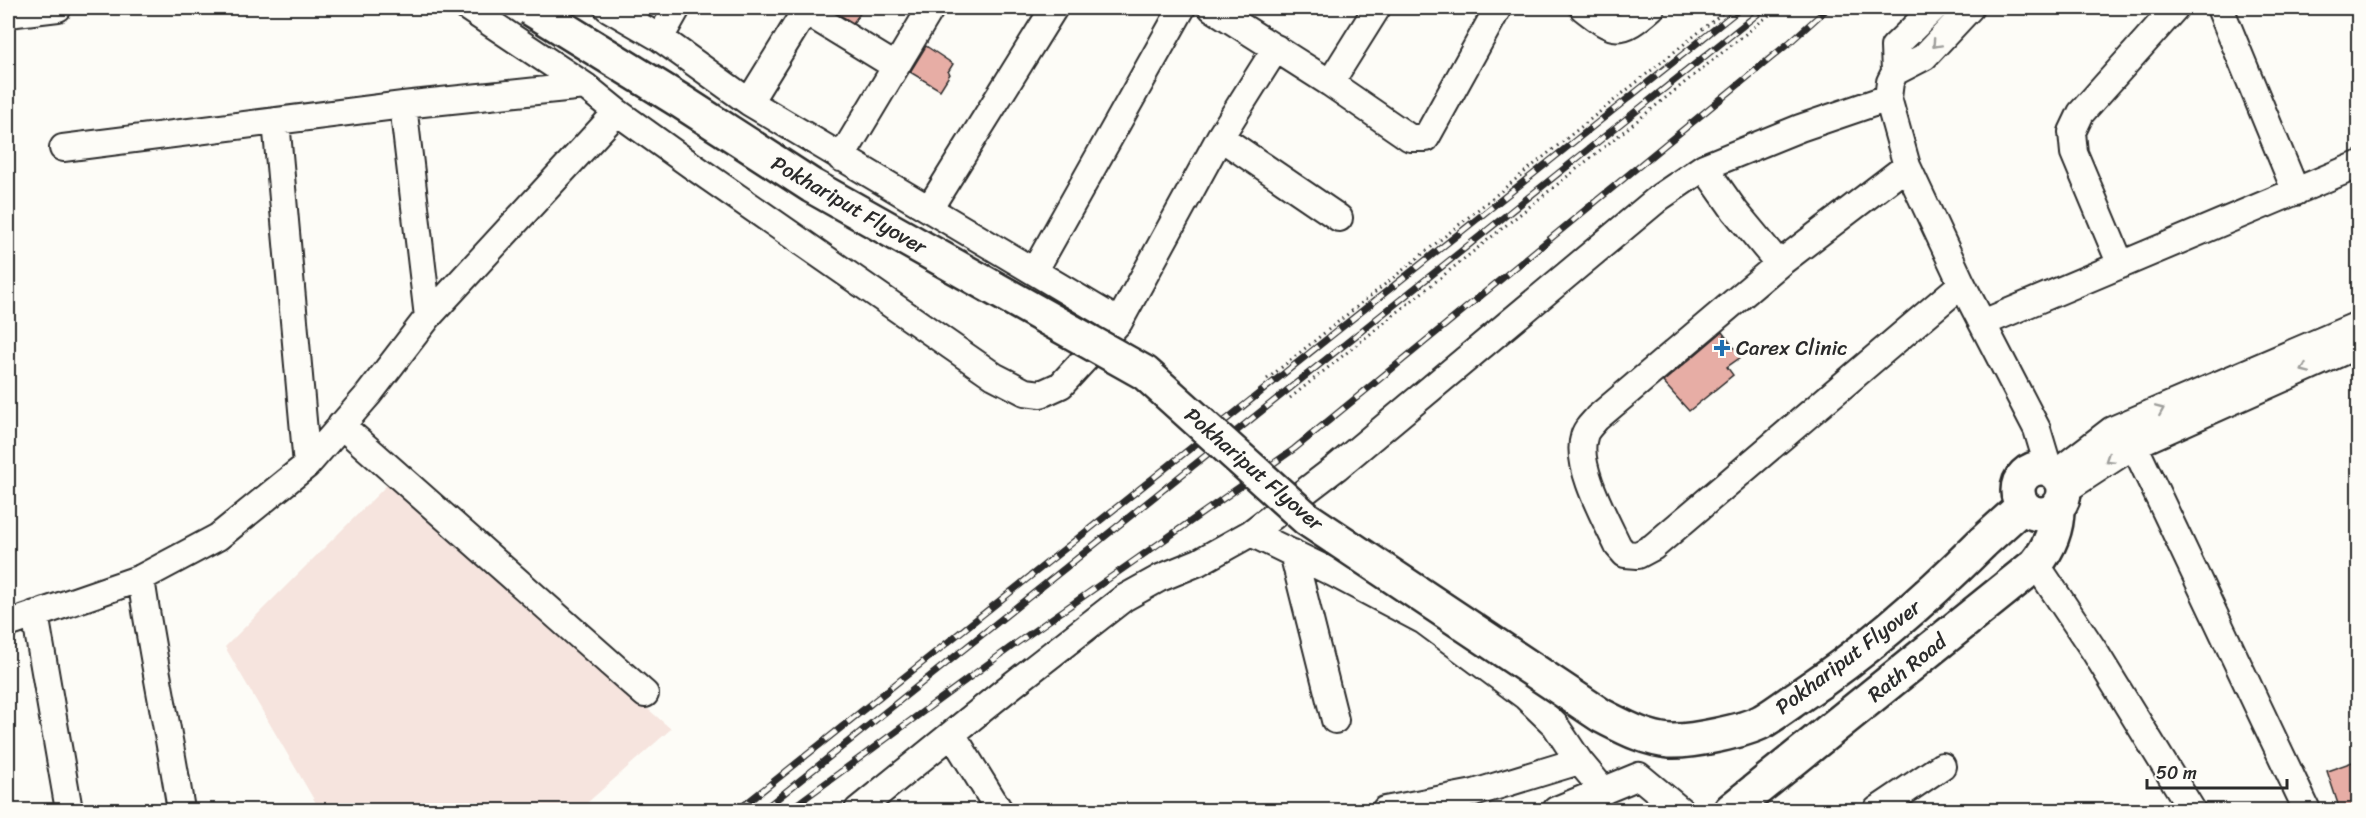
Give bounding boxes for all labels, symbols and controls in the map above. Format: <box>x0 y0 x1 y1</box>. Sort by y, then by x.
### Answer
one-way arrow <box>1932 37 1943 48</box>
street label: Pokhariput Flyover <box>764 145 935 266</box>
place label: Carex Clinic <box>1736 329 1848 367</box>
marker: Carex Clinic <box>1713 339 1731 357</box>
one-way arrow <box>2300 361 2311 373</box>
street label: Pokhariput Flyover <box>1175 397 1334 542</box>
one-way arrow <box>2153 405 2164 417</box>
one-way arrow <box>2105 452 2115 464</box>
street label: Pokhariput Flyover <box>1767 588 1930 725</box>
street label: Rath Road <box>1859 622 1957 712</box>
scale bar <box>2147 752 2286 790</box>
text: 50 m <box>2156 757 2197 789</box>

